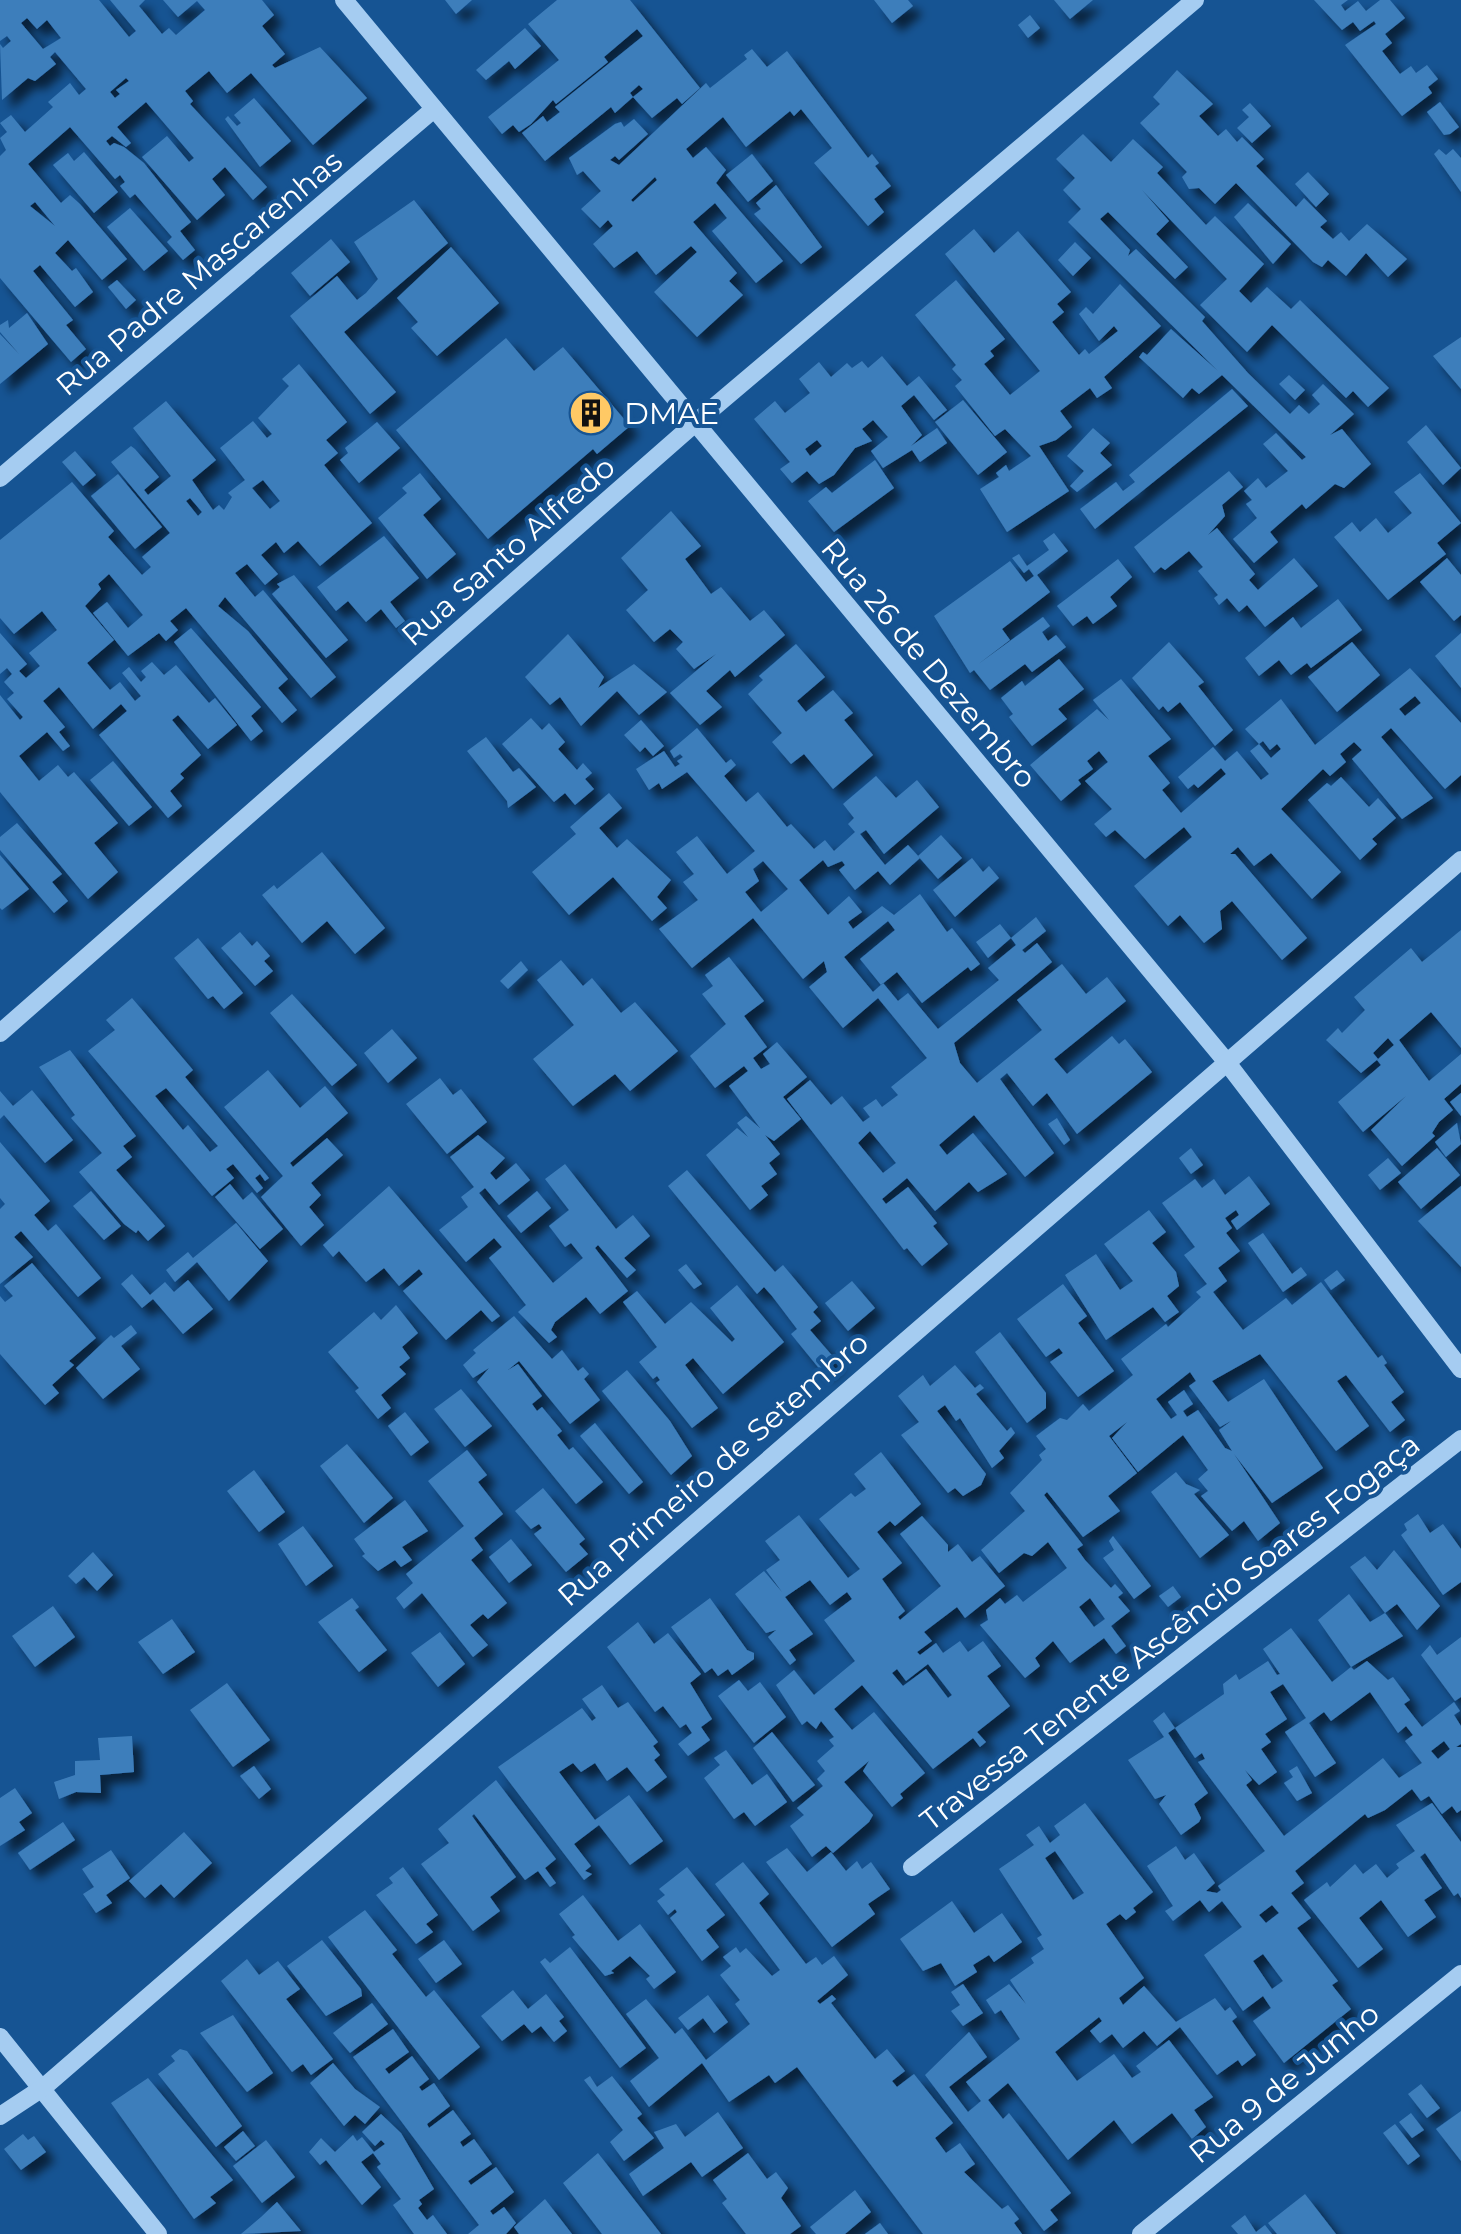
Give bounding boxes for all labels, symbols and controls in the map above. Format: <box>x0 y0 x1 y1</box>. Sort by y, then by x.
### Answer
street label: Rua Padre Mascarenhas <box>48 142 350 404</box>
building icon: DMAE <box>568 390 614 436</box>
place label: DMAE <box>624 395 719 432</box>
street label: Rua Santo Alfredo <box>394 448 622 654</box>
street label: Rua 26 de Dezembro <box>813 530 1045 796</box>
street label: Rua Primeiro de Setembro <box>550 1324 876 1614</box>
street label: Travessa Tenente Ascêncio Soares Fogaça <box>913 1426 1427 1838</box>
street label: Rua 9 de Junho <box>1181 1995 1387 2171</box>

